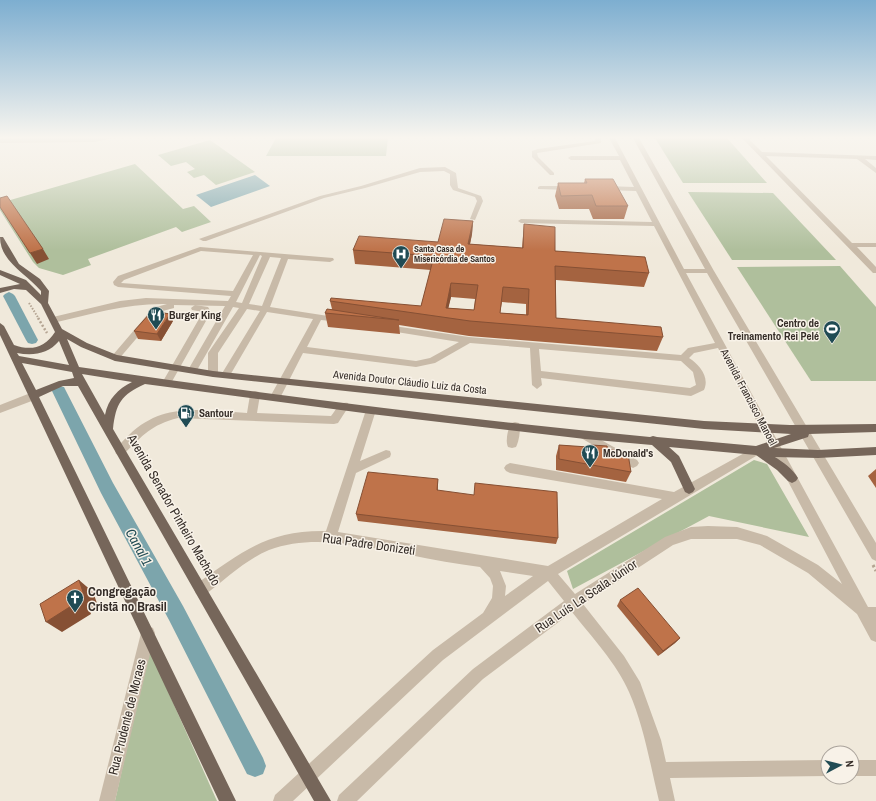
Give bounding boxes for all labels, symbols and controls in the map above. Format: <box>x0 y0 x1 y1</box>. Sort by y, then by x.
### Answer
place label: Santa Casa de Misericórdia de Santos <box>414 243 495 265</box>
hospital icon: Santa Casa de Misericórdia de Santos <box>391 244 411 269</box>
restaurant icon: Burger King <box>146 305 166 330</box>
place label: Burger King <box>169 308 222 322</box>
place label: Centro de Treinamento Rei Pelé <box>728 316 819 343</box>
sports icon: Centro de Treinamento Rei Pelé <box>822 319 842 344</box>
street label: Avenida Francisco Manoel <box>717 346 780 448</box>
street label: Avenida Doutor Cláudio Luiz da Costa <box>332 367 487 397</box>
fuel station icon: Santour <box>176 403 196 428</box>
place label: Santour <box>199 406 234 420</box>
street label: Avenida Senador Pinheiro Machado <box>123 430 224 589</box>
restaurant icon: McDonald's <box>580 443 600 468</box>
place label: McDonald's <box>603 446 653 460</box>
water label: Canal 1 <box>122 525 156 569</box>
street label: Rua Padre Donizeti <box>321 529 417 559</box>
street label: Rua Luís La Scala Júnior <box>532 555 641 637</box>
place label: Congregação Cristã no Brasil <box>88 583 167 615</box>
church icon: Congregação Cristã no Brasil <box>65 588 85 613</box>
street label: Rua Prudente de Moraes <box>104 657 150 777</box>
north arrow <box>820 745 860 785</box>
text: N <box>843 760 857 768</box>

